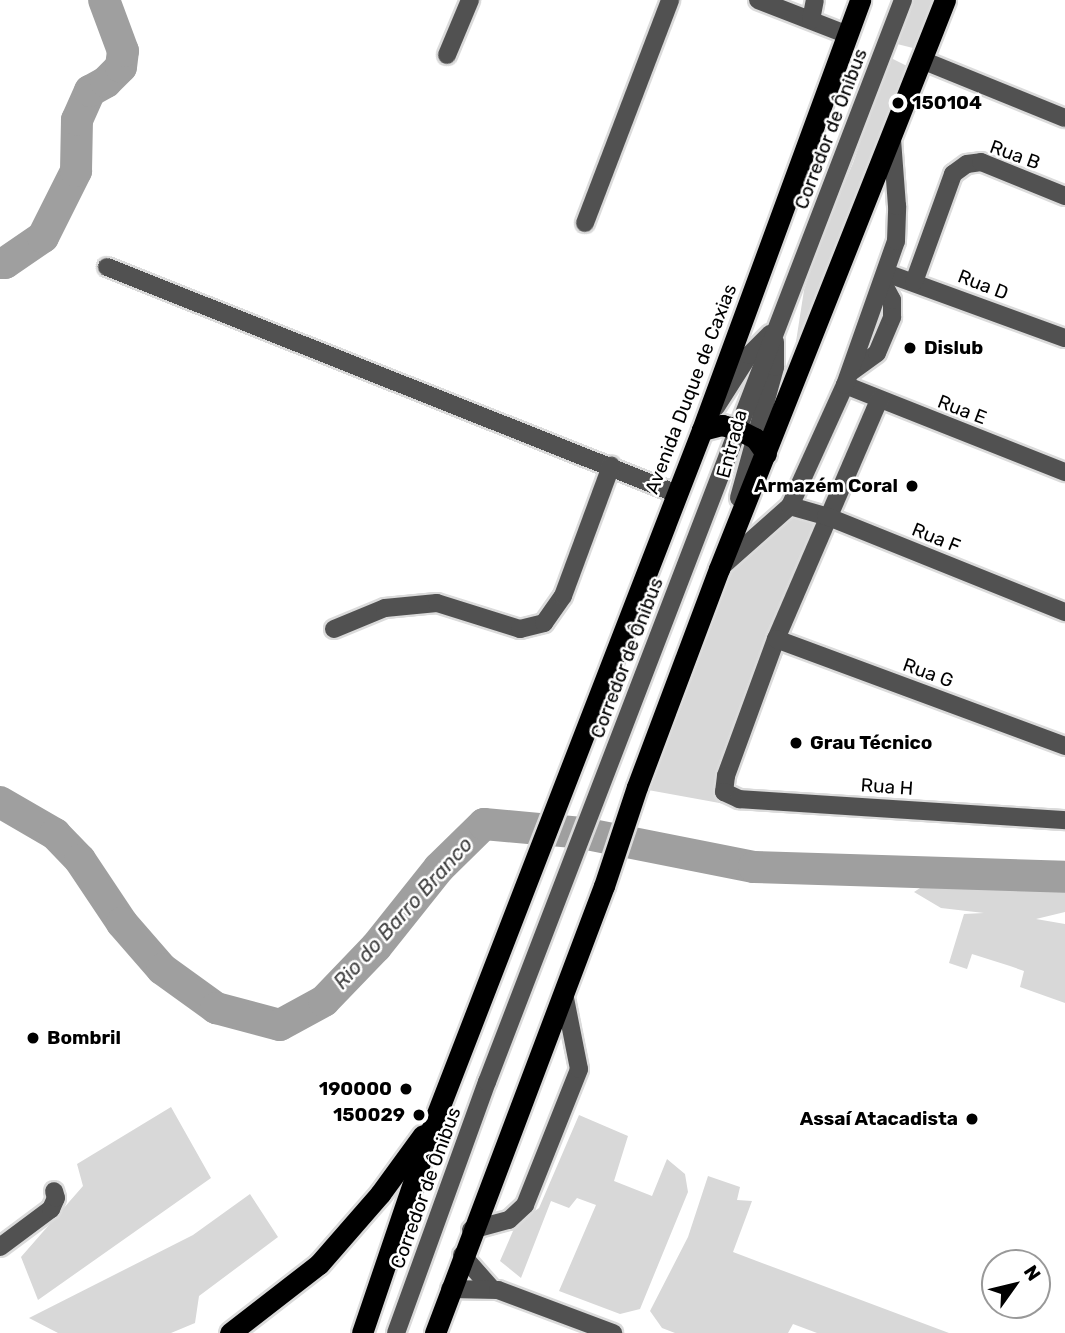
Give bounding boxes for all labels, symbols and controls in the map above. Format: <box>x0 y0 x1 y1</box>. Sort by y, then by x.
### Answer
street label: Corredor de Ônibus <box>790 45 872 213</box>
place label: 150104 <box>912 92 982 114</box>
marker: 150104 <box>890 95 906 111</box>
street label: Rua B <box>987 135 1043 175</box>
street label: Rua D <box>955 265 1011 305</box>
street label: Avenida Duque de Caxias <box>640 281 742 497</box>
place label: Dislub <box>924 337 983 359</box>
marker: Dislub <box>902 340 918 356</box>
street label: Rua E <box>934 390 990 430</box>
street label: Entrada <box>712 407 752 481</box>
place label: Armazém Coral <box>754 475 898 497</box>
marker: Armazém Coral <box>904 478 920 494</box>
street label: Rua F <box>908 518 964 558</box>
street label: Corredor de Ônibus <box>586 574 668 742</box>
street label: Rua G <box>900 653 956 693</box>
place label: Grau Técnico <box>810 732 933 754</box>
marker: Grau Técnico <box>788 735 804 751</box>
street label: Rua H <box>860 774 914 800</box>
water label: Rio do Barro Branco <box>328 832 478 994</box>
place label: Bombril <box>47 1027 121 1049</box>
marker: Bombril <box>25 1030 41 1046</box>
place label: 190000 <box>319 1078 392 1100</box>
marker: 190000 <box>398 1081 414 1097</box>
place label: 150029 <box>333 1104 405 1126</box>
street label: Corredor de Ônibus <box>386 1104 466 1272</box>
marker: 150029 <box>411 1107 427 1123</box>
place label: Assaí Atacadista <box>799 1108 958 1130</box>
marker: Assaí Atacadista <box>964 1111 980 1127</box>
north arrow <box>981 1249 1051 1319</box>
text: N <box>1019 1261 1046 1285</box>

